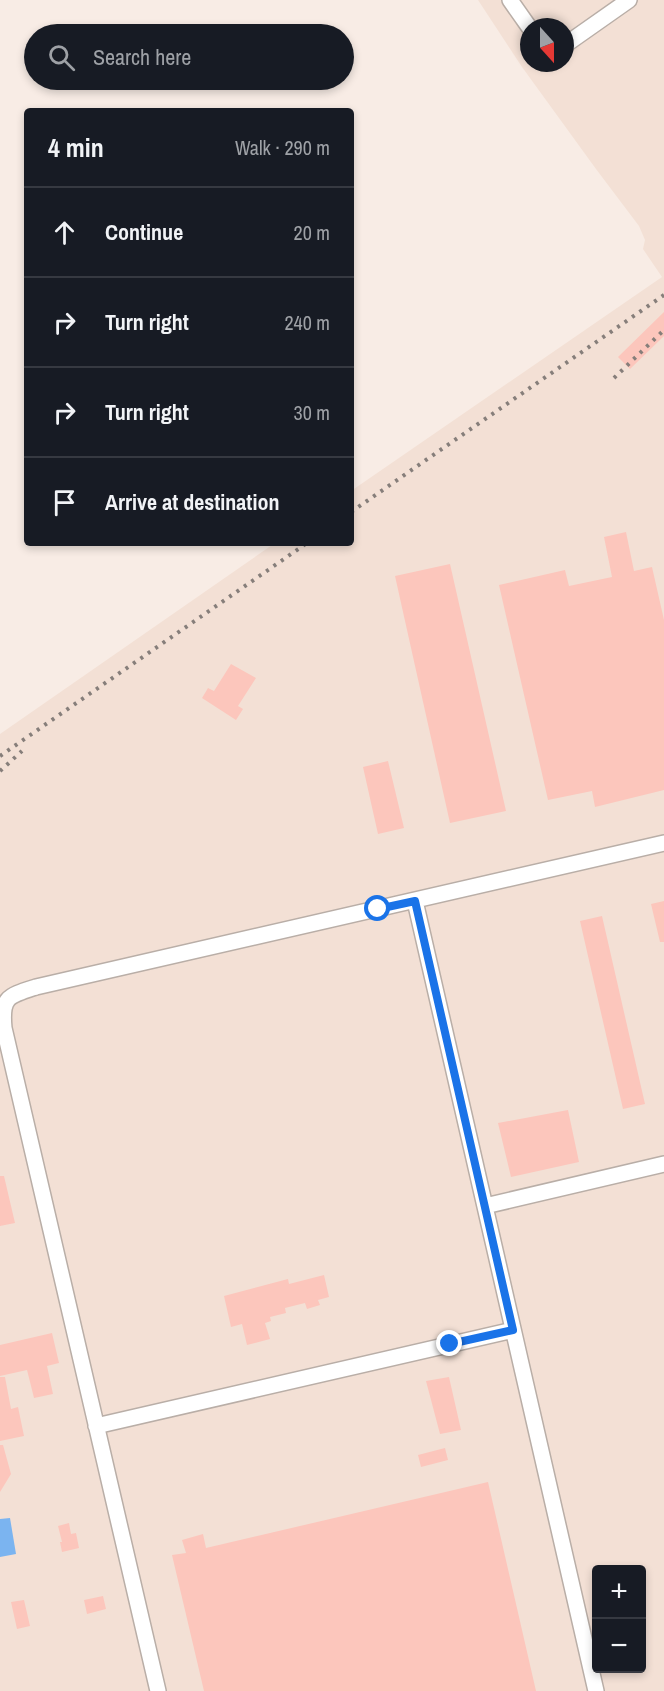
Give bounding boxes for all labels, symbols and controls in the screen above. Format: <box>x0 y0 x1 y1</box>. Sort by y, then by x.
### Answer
north arrow <box>520 18 574 72</box>
search box <box>24 24 354 90</box>
icon: search <box>45 41 78 74</box>
text: Search here <box>93 42 191 72</box>
text: 4 min <box>48 130 104 165</box>
text: Walk · 290 m <box>235 134 330 161</box>
icon: ahead <box>48 216 81 249</box>
text: Continue <box>105 217 183 247</box>
text: 20 m <box>294 219 330 246</box>
icon: right <box>48 306 81 339</box>
text: Turn right <box>105 307 189 337</box>
text: 240 m <box>284 309 330 336</box>
icon: right <box>48 396 81 429</box>
text: Turn right <box>105 397 189 427</box>
text: 30 m <box>294 399 330 426</box>
icon: arrive <box>48 486 81 519</box>
text: Arrive at destination <box>105 487 279 517</box>
route start <box>364 895 390 921</box>
route end <box>436 1330 462 1356</box>
map controls <box>592 1565 646 1673</box>
button: + <box>592 1565 646 1619</box>
button: − <box>592 1619 646 1673</box>

